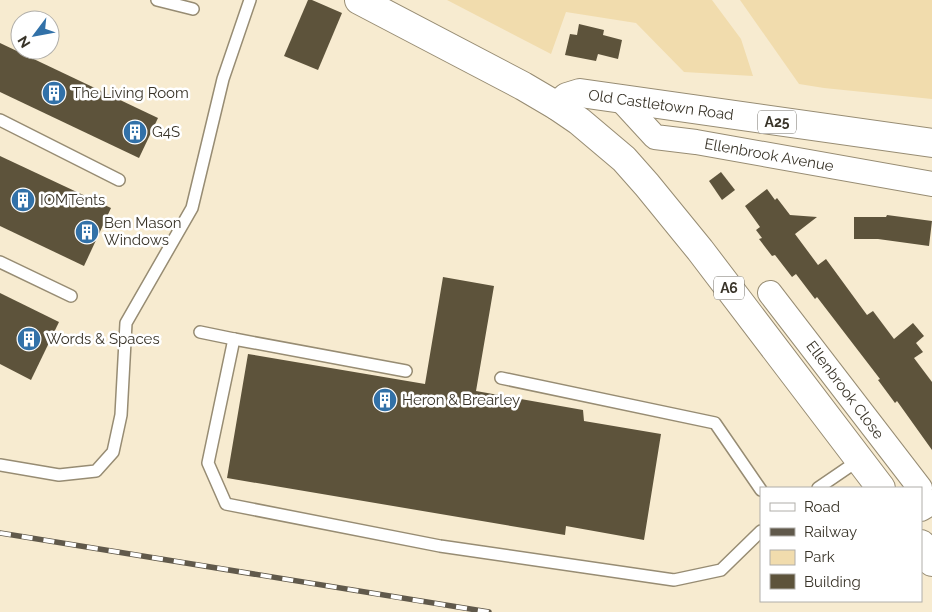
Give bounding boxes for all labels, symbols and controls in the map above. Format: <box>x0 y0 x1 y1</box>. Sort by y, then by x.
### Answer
north arrow <box>10 10 60 60</box>
text: N <box>14 33 34 51</box>
building icon: The Living Room <box>41 80 67 106</box>
place label: The Living Room <box>72 84 189 102</box>
street label: Old Castletown Road <box>587 86 735 124</box>
road number: A25 <box>758 110 796 134</box>
building icon: G4S <box>122 119 148 145</box>
place label: G4S <box>152 123 180 141</box>
street label: Ellenbrook Avenue <box>703 135 835 175</box>
building icon: IOMTents <box>10 187 36 213</box>
place label: IOMTents <box>40 191 105 209</box>
place label: Ben Mason Windows <box>104 214 182 249</box>
building icon: Ben Mason Windows <box>74 219 100 245</box>
road number: A6 <box>714 276 744 300</box>
building icon: Words & Spaces <box>16 326 42 352</box>
place label: Words & Spaces <box>46 330 160 348</box>
street label: Ellenbrook Close <box>802 337 888 443</box>
building icon: Heron & Brearley <box>372 387 398 413</box>
place label: Heron & Brearley <box>402 391 520 409</box>
legend <box>760 487 922 602</box>
text: Road <box>804 498 840 516</box>
text: Railway <box>804 523 857 541</box>
text: Park <box>804 548 835 566</box>
text: Building <box>804 573 861 591</box>

